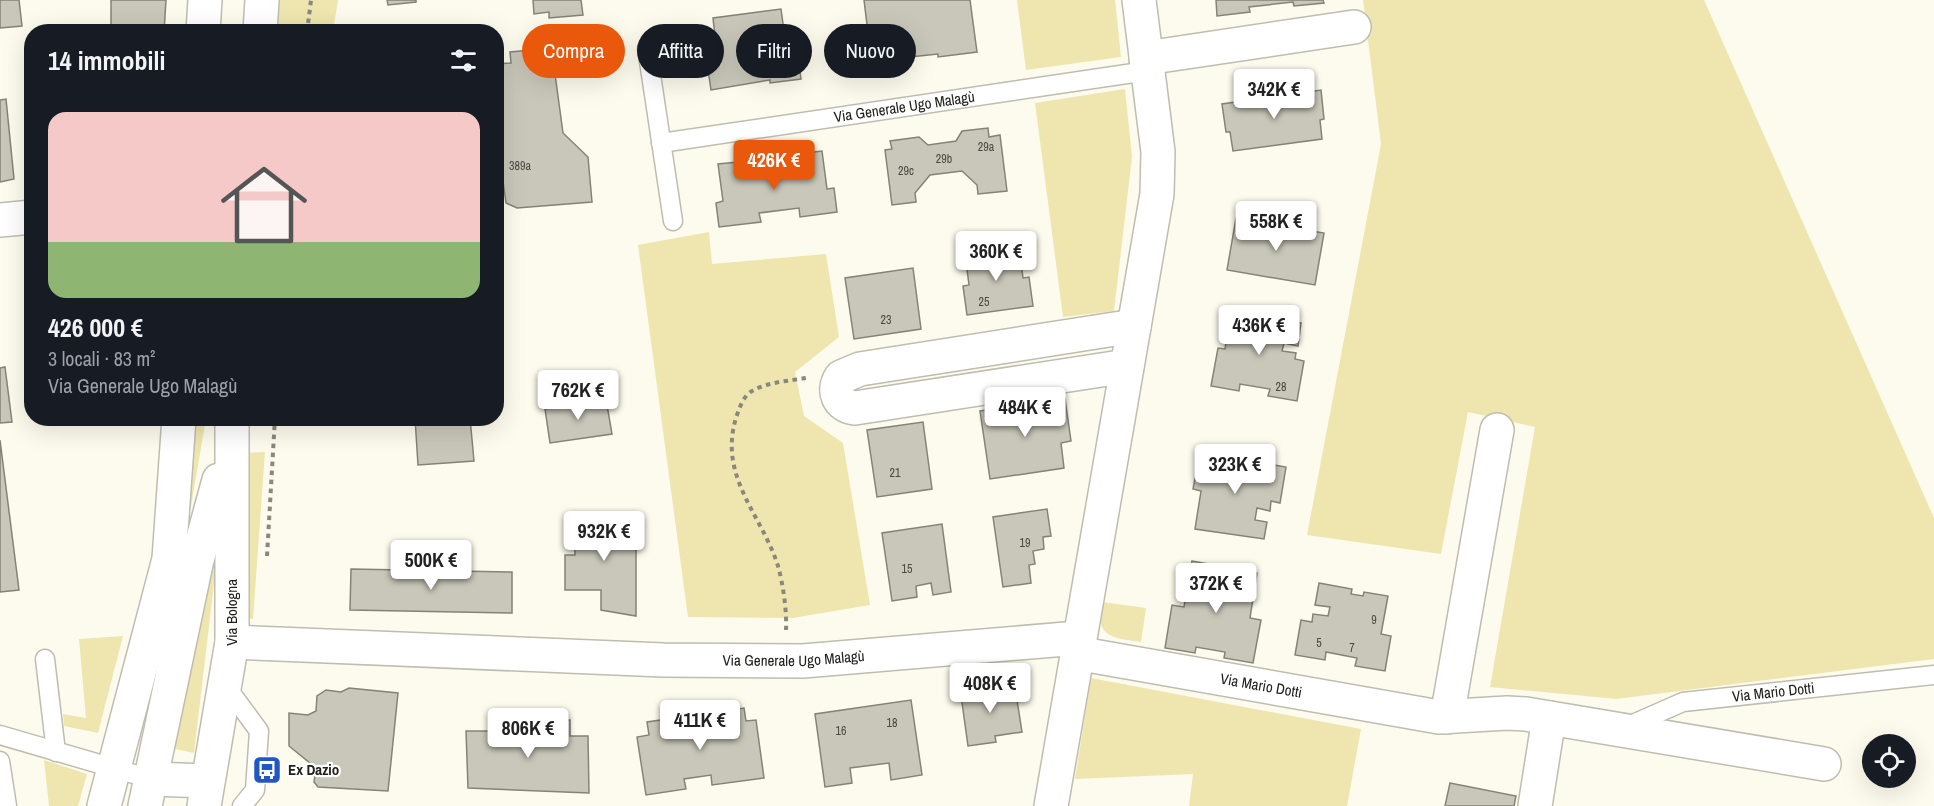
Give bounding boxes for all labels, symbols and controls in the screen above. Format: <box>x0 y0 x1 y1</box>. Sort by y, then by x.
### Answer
chip: Compra <box>522 24 625 78</box>
chip: Affitta <box>637 24 724 78</box>
chip: Filtri <box>736 24 812 78</box>
chip: Nuovo <box>824 24 916 78</box>
text: 14 immobili <box>48 43 165 78</box>
icon: filters <box>447 44 480 77</box>
pin: 342K € <box>1225 69 1323 120</box>
text: 342K € <box>1248 75 1300 102</box>
street label: Via Generale Ugo Malagù <box>832 86 976 127</box>
house number: 29a <box>978 139 995 155</box>
pin: 426K € <box>725 140 823 191</box>
text: 426K € <box>748 146 800 173</box>
icon: home <box>210 151 318 259</box>
house number: 29b <box>936 151 952 167</box>
house number: 389a <box>509 158 531 174</box>
house number: 29c <box>898 163 914 179</box>
pin: 558K € <box>1227 201 1325 252</box>
text: 558K € <box>1250 207 1302 234</box>
pin: 360K € <box>947 231 1045 282</box>
text: 360K € <box>970 237 1022 264</box>
house number: 25 <box>979 294 990 310</box>
pin: 436K € <box>1210 305 1308 356</box>
text: 426 000 € <box>48 310 143 345</box>
text: 436K € <box>1233 311 1285 338</box>
house number: 23 <box>881 312 891 328</box>
text: 3 locali · 83 m² <box>48 345 156 372</box>
pin: 762K € <box>529 370 627 421</box>
text: Via Generale Ugo Malagù <box>48 372 237 399</box>
text: 762K € <box>552 376 604 403</box>
house number: 28 <box>1276 379 1286 395</box>
pin: 484K € <box>976 387 1074 438</box>
text: 484K € <box>999 393 1051 420</box>
pin: 323K € <box>1186 444 1284 495</box>
text: 323K € <box>1209 450 1261 477</box>
house number: 21 <box>890 465 901 481</box>
pin: 932K € <box>555 511 653 562</box>
text: 932K € <box>578 517 630 544</box>
house number: 19 <box>1020 535 1030 551</box>
pin: 500K € <box>382 540 480 591</box>
text: 500K € <box>405 546 457 573</box>
house number: 15 <box>902 561 913 577</box>
pin: 372K € <box>1167 563 1265 614</box>
text: 372K € <box>1190 569 1242 596</box>
street label: Via Bologna <box>221 579 242 646</box>
house number: 9 <box>1371 612 1377 628</box>
house number: 5 <box>1316 635 1322 651</box>
house number: 7 <box>1349 640 1355 656</box>
street label: Via Generale Ugo Malagù <box>722 645 865 671</box>
pin: 408K € <box>941 663 1039 714</box>
street label: Via Mario Dotti <box>1219 668 1304 703</box>
text: 408K € <box>964 669 1016 696</box>
street label: Via Mario Dotti <box>1731 677 1815 707</box>
pin: 411K € <box>651 700 749 751</box>
text: 411K € <box>674 706 726 733</box>
pin: 806K € <box>479 708 577 759</box>
text: 806K € <box>502 714 554 741</box>
house number: 18 <box>887 715 897 731</box>
house number: 16 <box>836 723 846 739</box>
map controls <box>1862 734 1916 788</box>
button: locate <box>1862 734 1916 788</box>
bus stop icon: Ex Dazio <box>251 754 283 786</box>
place label: Ex Dazio <box>288 759 339 780</box>

